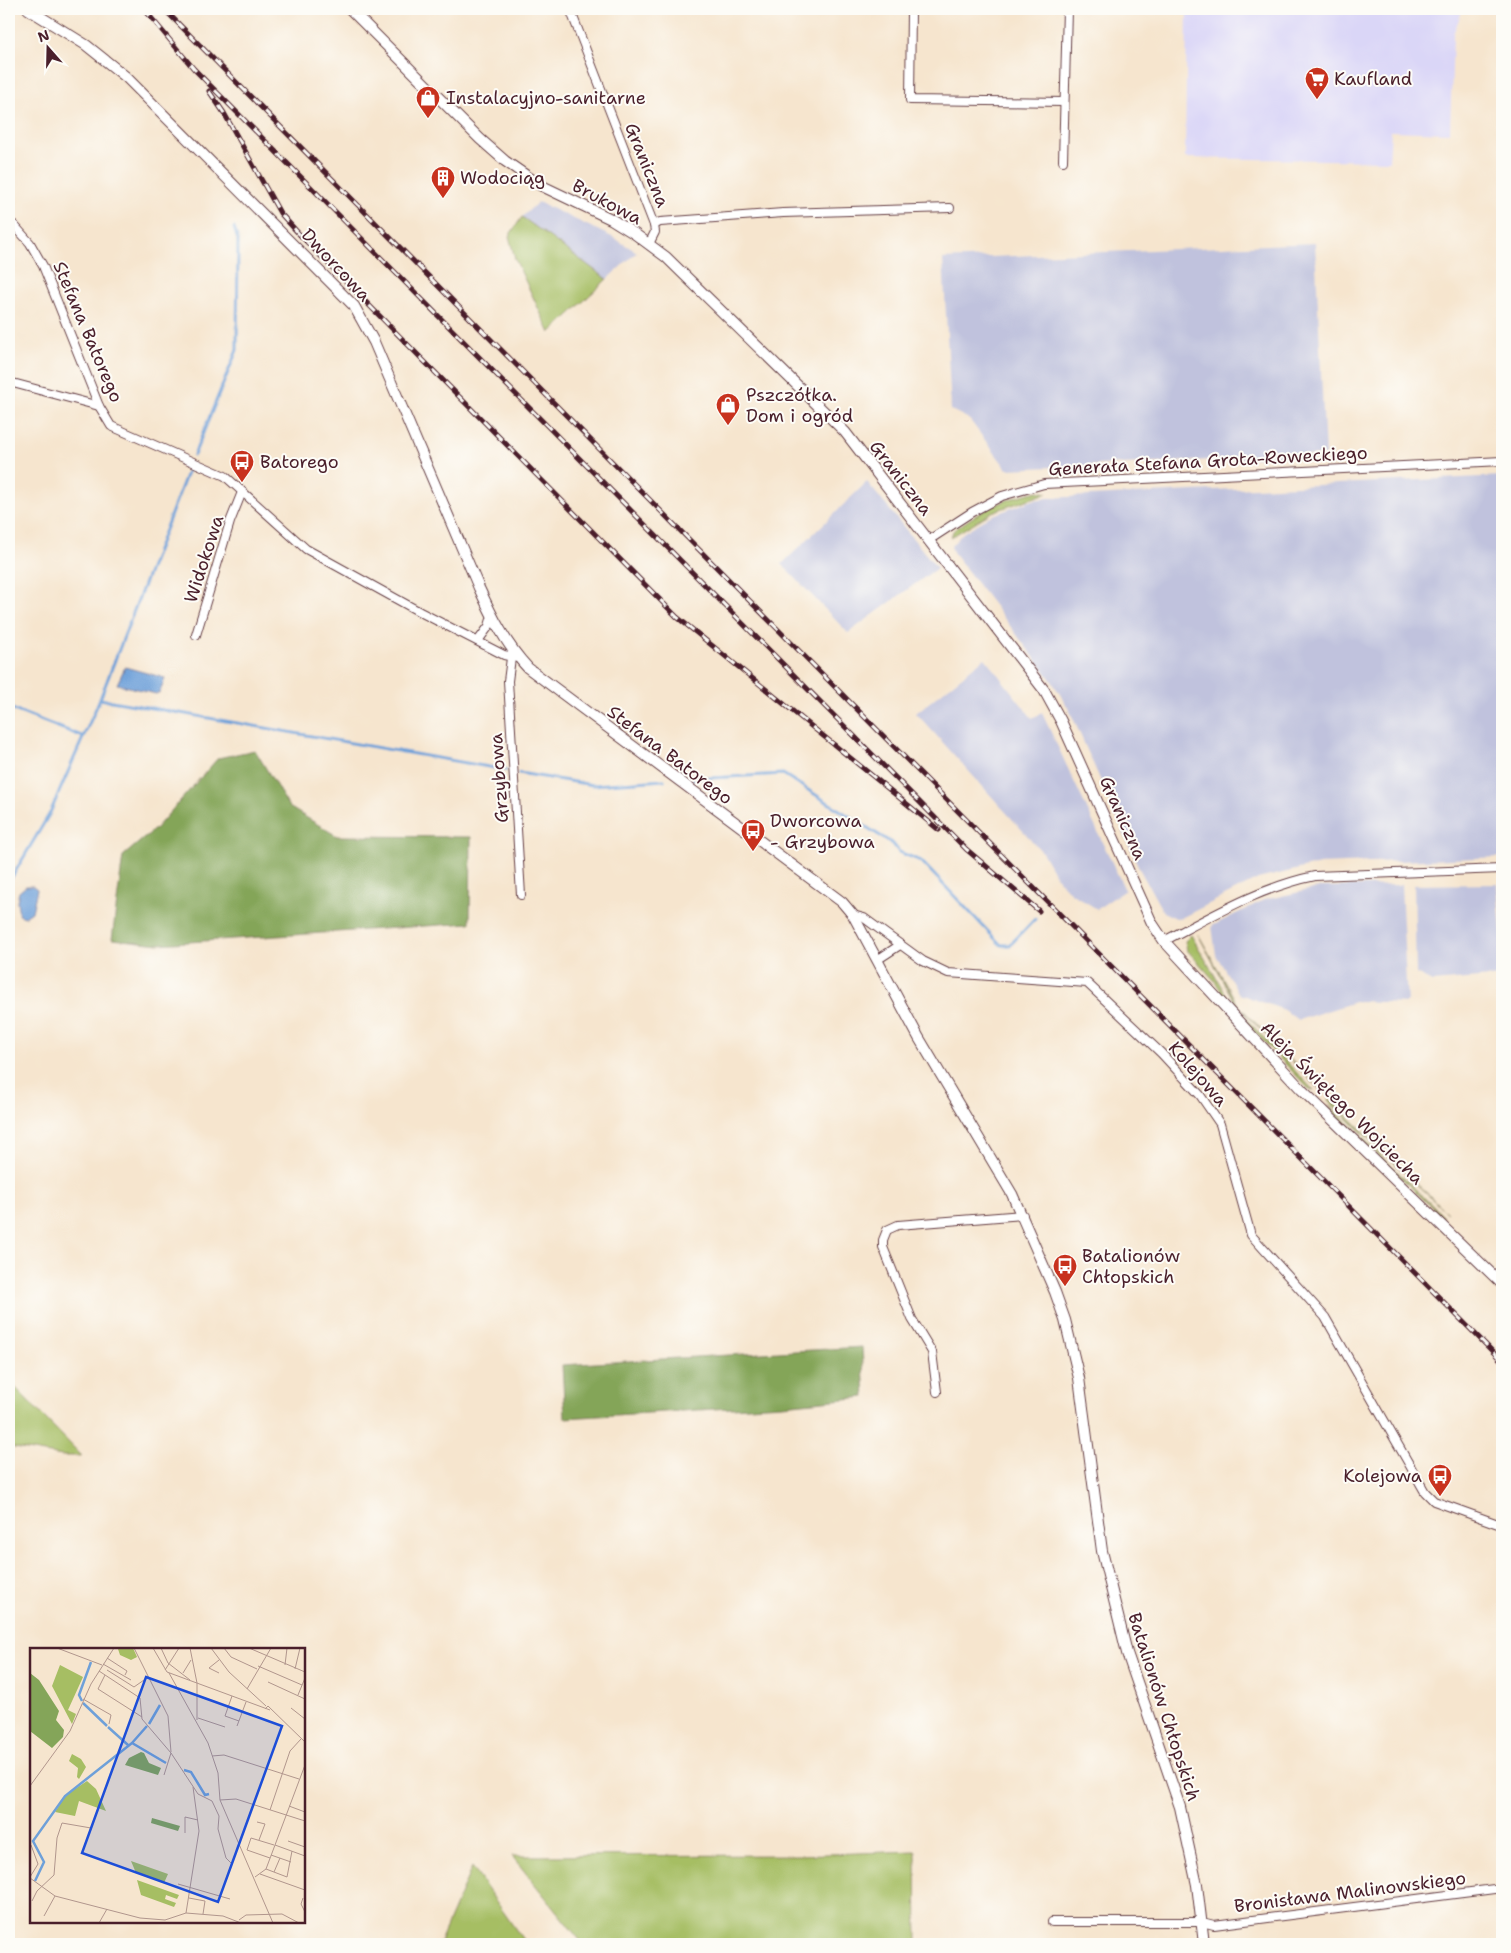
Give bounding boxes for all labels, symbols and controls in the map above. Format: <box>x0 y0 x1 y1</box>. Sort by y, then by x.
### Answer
north arrow <box>22 22 72 72</box>
text: N <box>35 25 52 46</box>
supermarket icon: Kaufland <box>1304 66 1330 100</box>
place label: Kaufland <box>1334 67 1412 91</box>
shop icon: Instalacyjno-sanitarne <box>415 85 441 119</box>
place label: Instalacyjno-sanitarne <box>446 86 646 110</box>
street label: Graniczna <box>619 119 675 211</box>
building icon: Wodociąg <box>430 165 456 199</box>
place label: Wodociąg <box>460 166 545 190</box>
street label: Brukowa <box>568 174 646 230</box>
street label: Dworcowa <box>296 223 376 307</box>
street label: Stefana Batorego <box>47 258 129 406</box>
place label: Pszczółka. Dom i ogród <box>746 383 853 428</box>
shop icon: Pszczółka. Dom i ogród <box>715 392 741 426</box>
street label: Graniczna <box>864 435 938 521</box>
street label: Generała Stefana Grota-Roweckiego <box>1048 441 1368 481</box>
bus stop icon: Batorego <box>229 449 255 483</box>
place label: Batorego <box>260 450 339 474</box>
street label: Widokowa <box>179 512 229 606</box>
street label: Stefana Batorego <box>602 700 738 810</box>
street label: Grzybowa <box>484 732 514 824</box>
street label: Graniczna <box>1094 772 1152 864</box>
place label: Dworcowa - Grzybowa <box>770 809 875 854</box>
bus stop icon: Dworcowa - Grzybowa <box>740 818 766 852</box>
street label: Aleja Świętego Wojciecha <box>1255 1016 1429 1190</box>
street label: Kolejowa <box>1163 1036 1233 1112</box>
place label: Batalionów Chłopskich <box>1082 1244 1181 1289</box>
bus stop icon: Batalionów Chłopskich <box>1052 1253 1078 1287</box>
bus stop icon: Kolejowa <box>1427 1463 1453 1497</box>
place label: Kolejowa <box>1343 1464 1422 1488</box>
street label: Batalionów Chłopskich <box>1122 1610 1206 1804</box>
inset map <box>30 1648 305 1923</box>
street label: Bronisława Malinowskiego <box>1233 1866 1467 1918</box>

